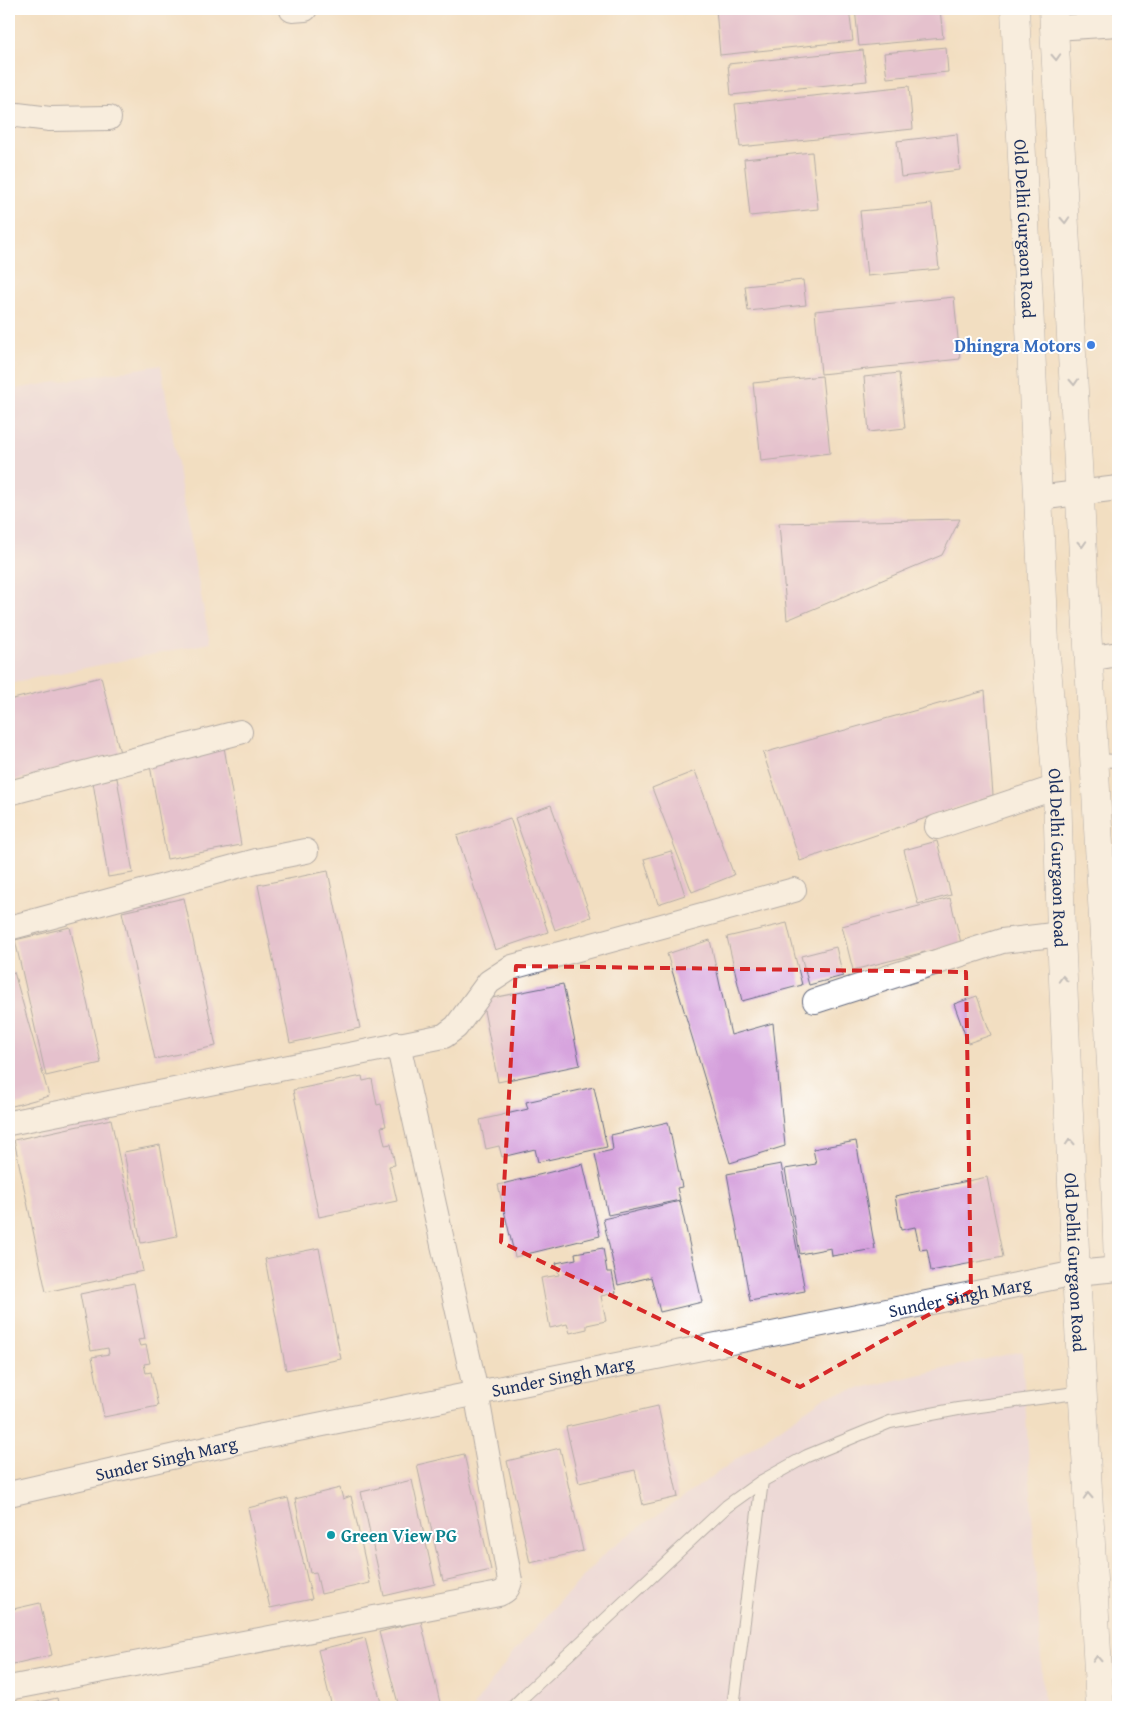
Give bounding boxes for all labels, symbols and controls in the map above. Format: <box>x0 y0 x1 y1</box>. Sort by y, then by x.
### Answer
one-way arrow <box>1051 54 1062 62</box>
street label: Old Delhi Gurgaon Road <box>1008 139 1043 319</box>
one-way arrow <box>1060 216 1070 224</box>
place label: Dhingra Motors <box>954 332 1081 359</box>
marker: Dhingra Motors <box>1085 339 1097 351</box>
one-way arrow <box>1068 378 1079 386</box>
one-way arrow <box>1077 540 1088 548</box>
street label: Old Delhi Gurgaon Road <box>1042 767 1075 948</box>
one-way arrow <box>1058 975 1069 983</box>
one-way arrow <box>1065 1138 1076 1146</box>
street label: Old Delhi Gurgaon Road <box>1058 1172 1094 1353</box>
street label: Sunder Singh Marg <box>886 1269 1033 1324</box>
street label: Sunder Singh Marg <box>489 1348 636 1403</box>
street label: Sunder Singh Marg <box>92 1429 240 1487</box>
one-way arrow <box>1083 1492 1094 1500</box>
place label: Green View PG <box>341 1522 457 1549</box>
marker: Green View PG <box>325 1529 337 1541</box>
one-way arrow <box>1092 1654 1103 1662</box>

